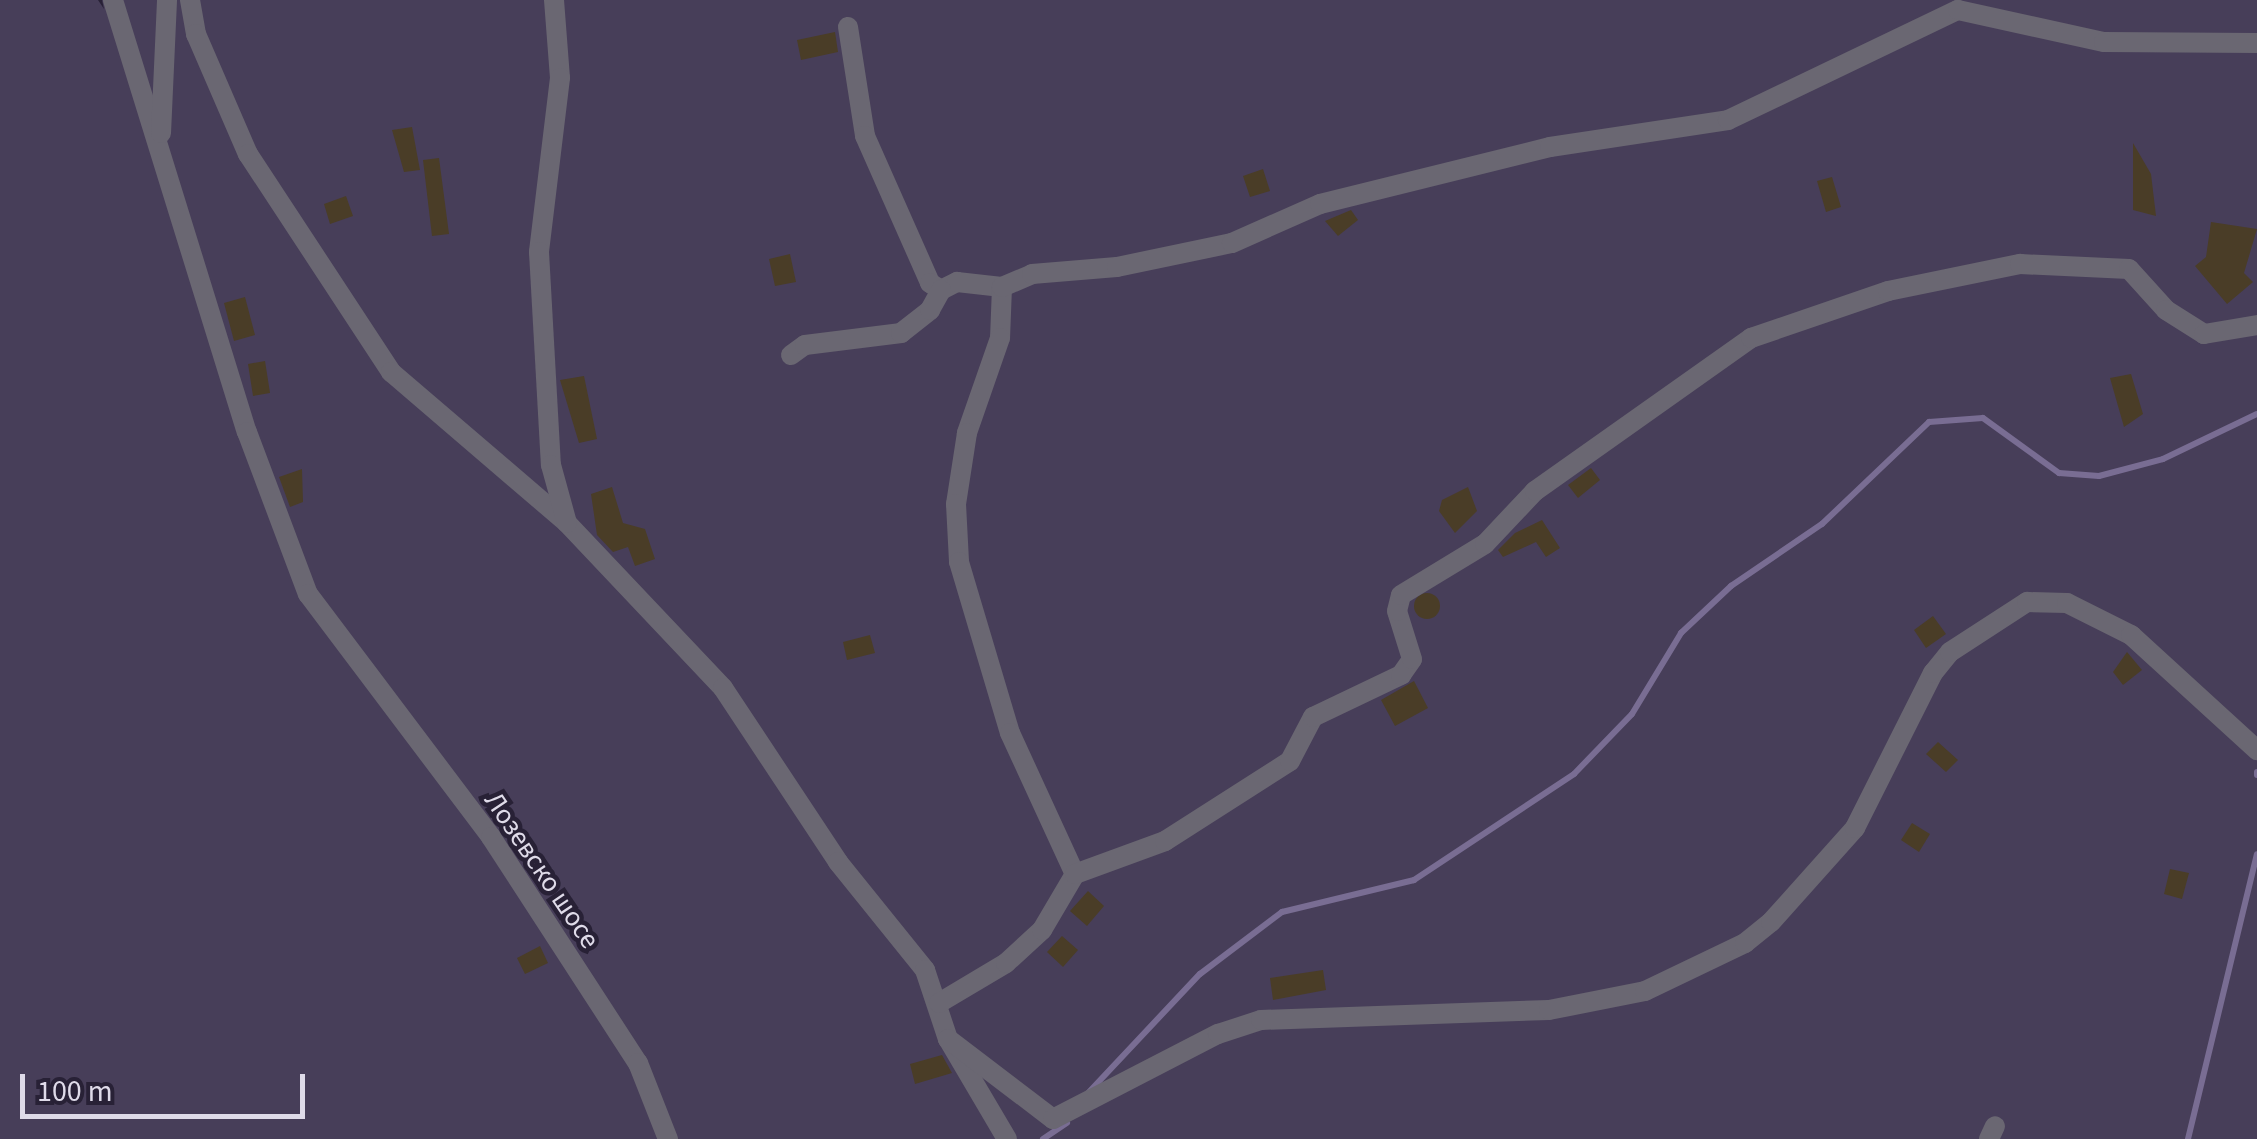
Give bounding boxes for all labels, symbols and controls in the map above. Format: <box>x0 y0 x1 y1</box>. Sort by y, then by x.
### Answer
street label: Лозевско шосе <box>477 785 607 955</box>
scale bar <box>25 1054 310 1116</box>
text: 100 m <box>37 1070 113 1113</box>

